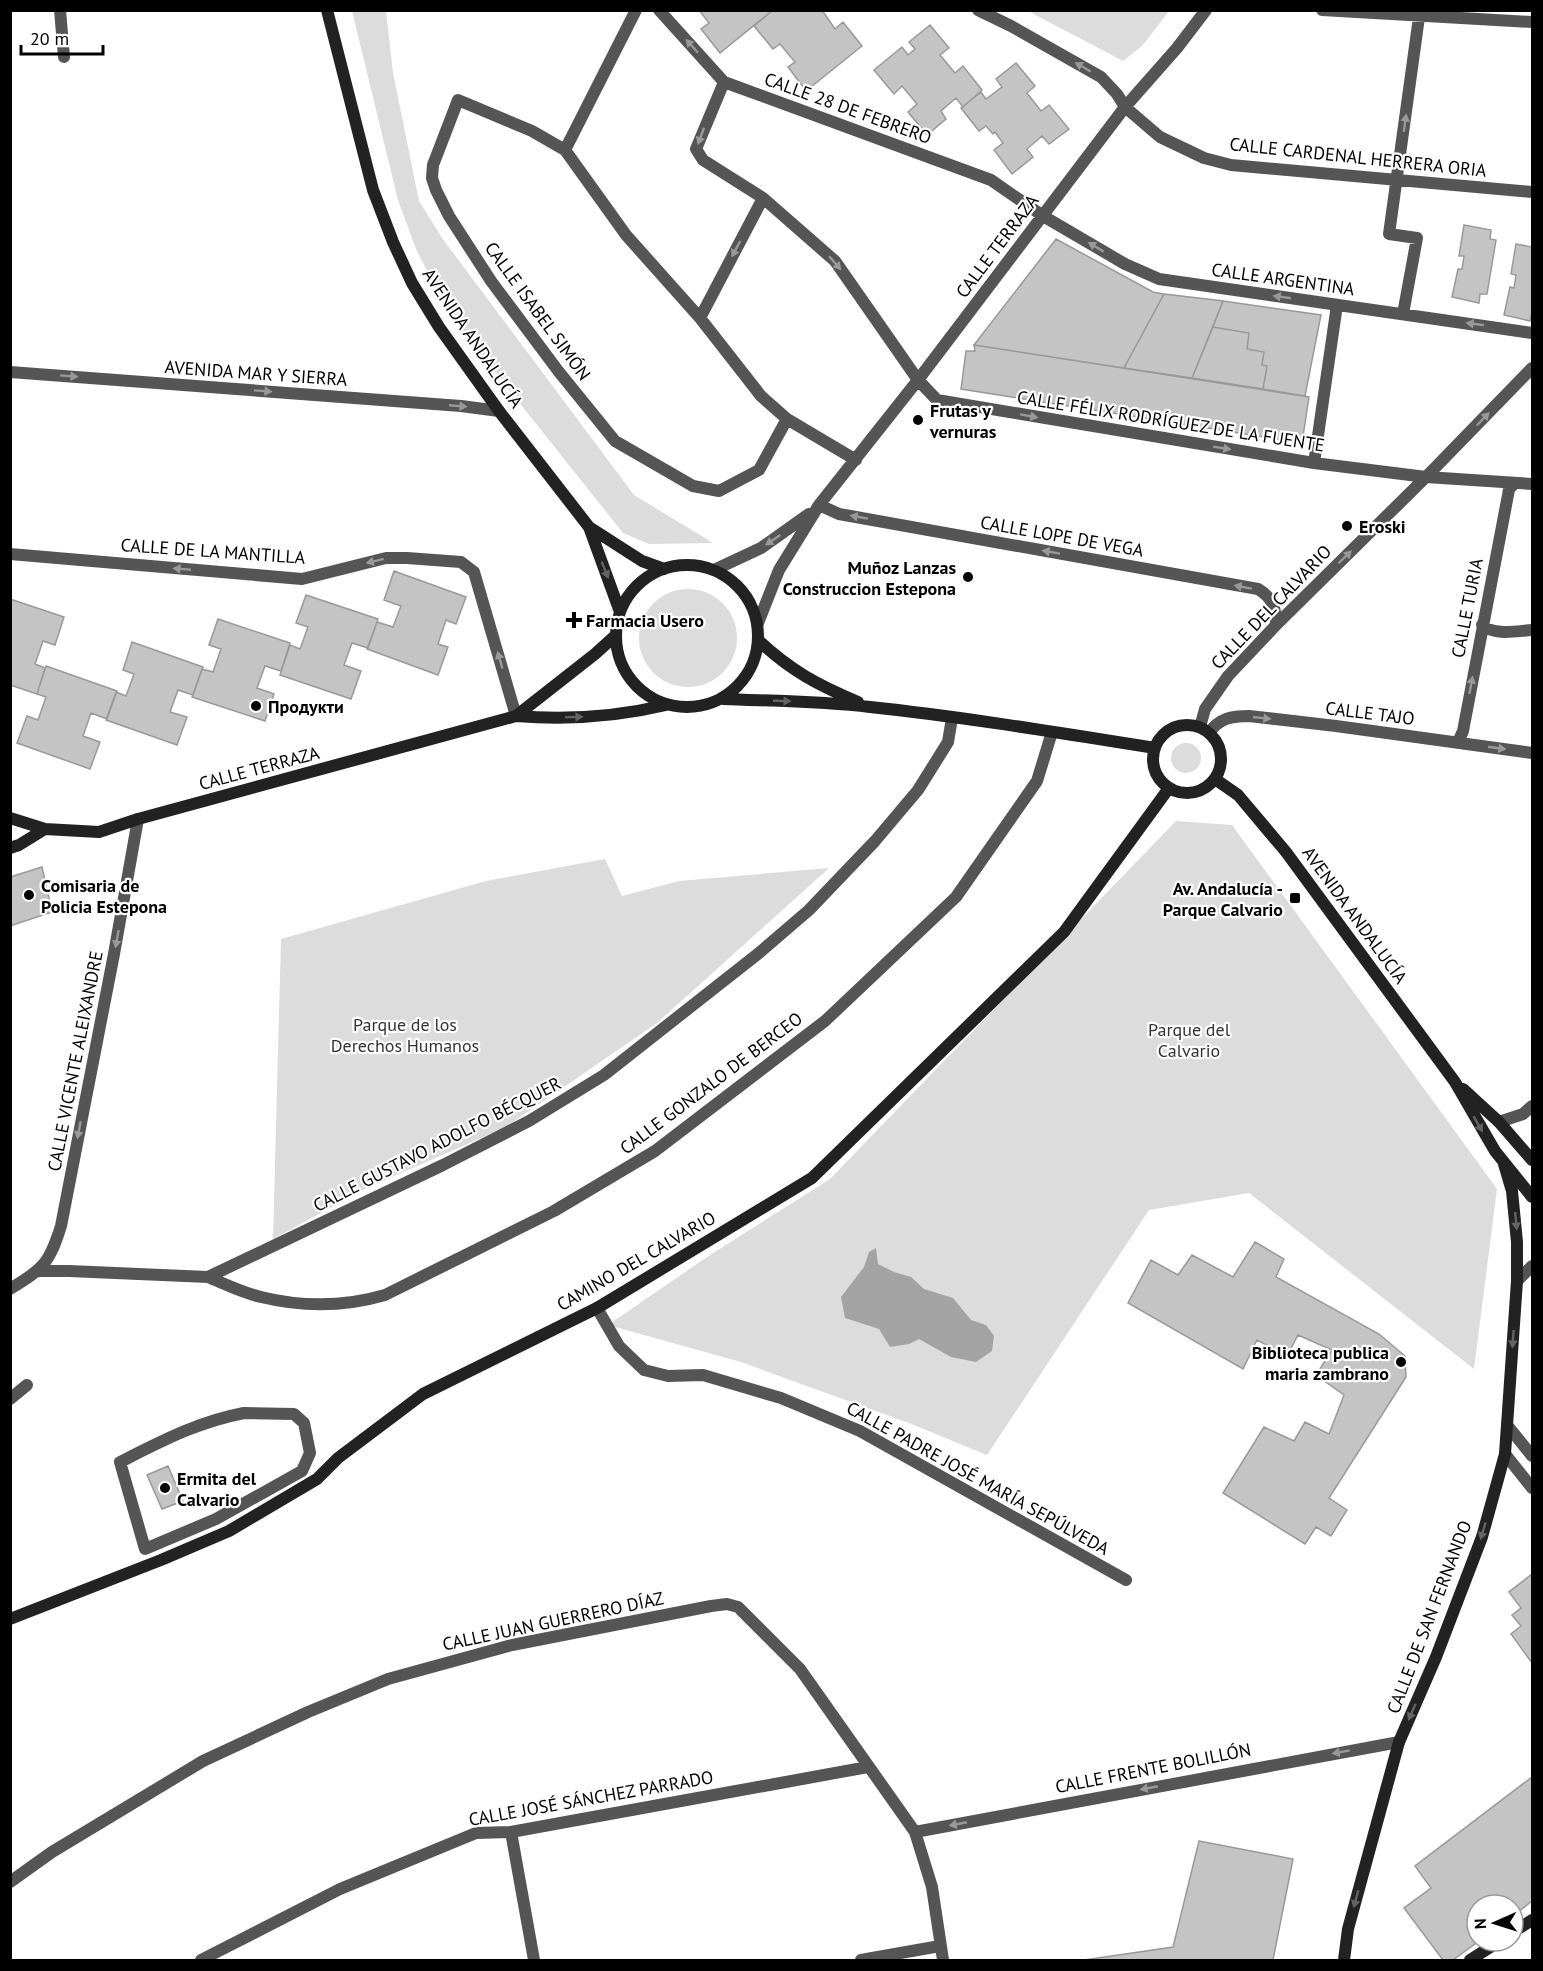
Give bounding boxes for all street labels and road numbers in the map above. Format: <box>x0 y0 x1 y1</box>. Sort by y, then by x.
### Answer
street label: CALLE 28 DE FEBRERO <box>761 67 935 149</box>
street label: CALLE CARDENAL HERRERA ORIA <box>1228 132 1488 182</box>
street label: CALLE TERRAZA <box>951 189 1044 302</box>
street label: CALLE ISABEL SIMÓN <box>480 237 596 385</box>
street label: CALLE ARGENTINA <box>1210 258 1356 300</box>
street label: AVENIDA ANDALUCÍA <box>418 264 529 413</box>
street label: AVENIDA MAR Y SIERRA <box>164 355 349 391</box>
street label: CALLE FÉLIX RODRÍGUEZ DE LA FUENTE <box>1016 385 1326 457</box>
street label: CALLE LOPE DE VEGA <box>979 510 1146 562</box>
street label: CALLE DE LA MANTILLA <box>120 533 307 569</box>
street label: CALLE DEL CALVARIO <box>1206 540 1336 674</box>
street label: CALLE TURIA <box>1446 556 1488 660</box>
street label: CALLE TAJO <box>1324 696 1416 730</box>
street label: CALLE TERRAZA <box>196 741 322 795</box>
street label: AVENIDA ANDALUCÍA <box>1298 842 1413 988</box>
street label: CALLE VICENTE ALEIXANDRE <box>42 949 108 1173</box>
street label: CALLE GONZALO DE BERCEO <box>615 1007 807 1159</box>
street label: CALLE GUSTAVO ADOLFO BÉCQUER <box>309 1071 565 1217</box>
street label: CAMINO DEL CALVARIO <box>552 1206 720 1316</box>
street label: CALLE PADRE JOSÉ MARÍA SEPÚLVEDA <box>843 1396 1114 1560</box>
street label: CALLE DE SAN FERNANDO <box>1382 1517 1476 1717</box>
street label: CALLE JUAN GUERRERO DÍAZ <box>440 1586 666 1656</box>
street label: CALLE FRENTE BOLILLÓN <box>1053 1738 1253 1798</box>
street label: CALLE JOSÉ SÁNCHEZ PARRADO <box>467 1765 715 1831</box>

